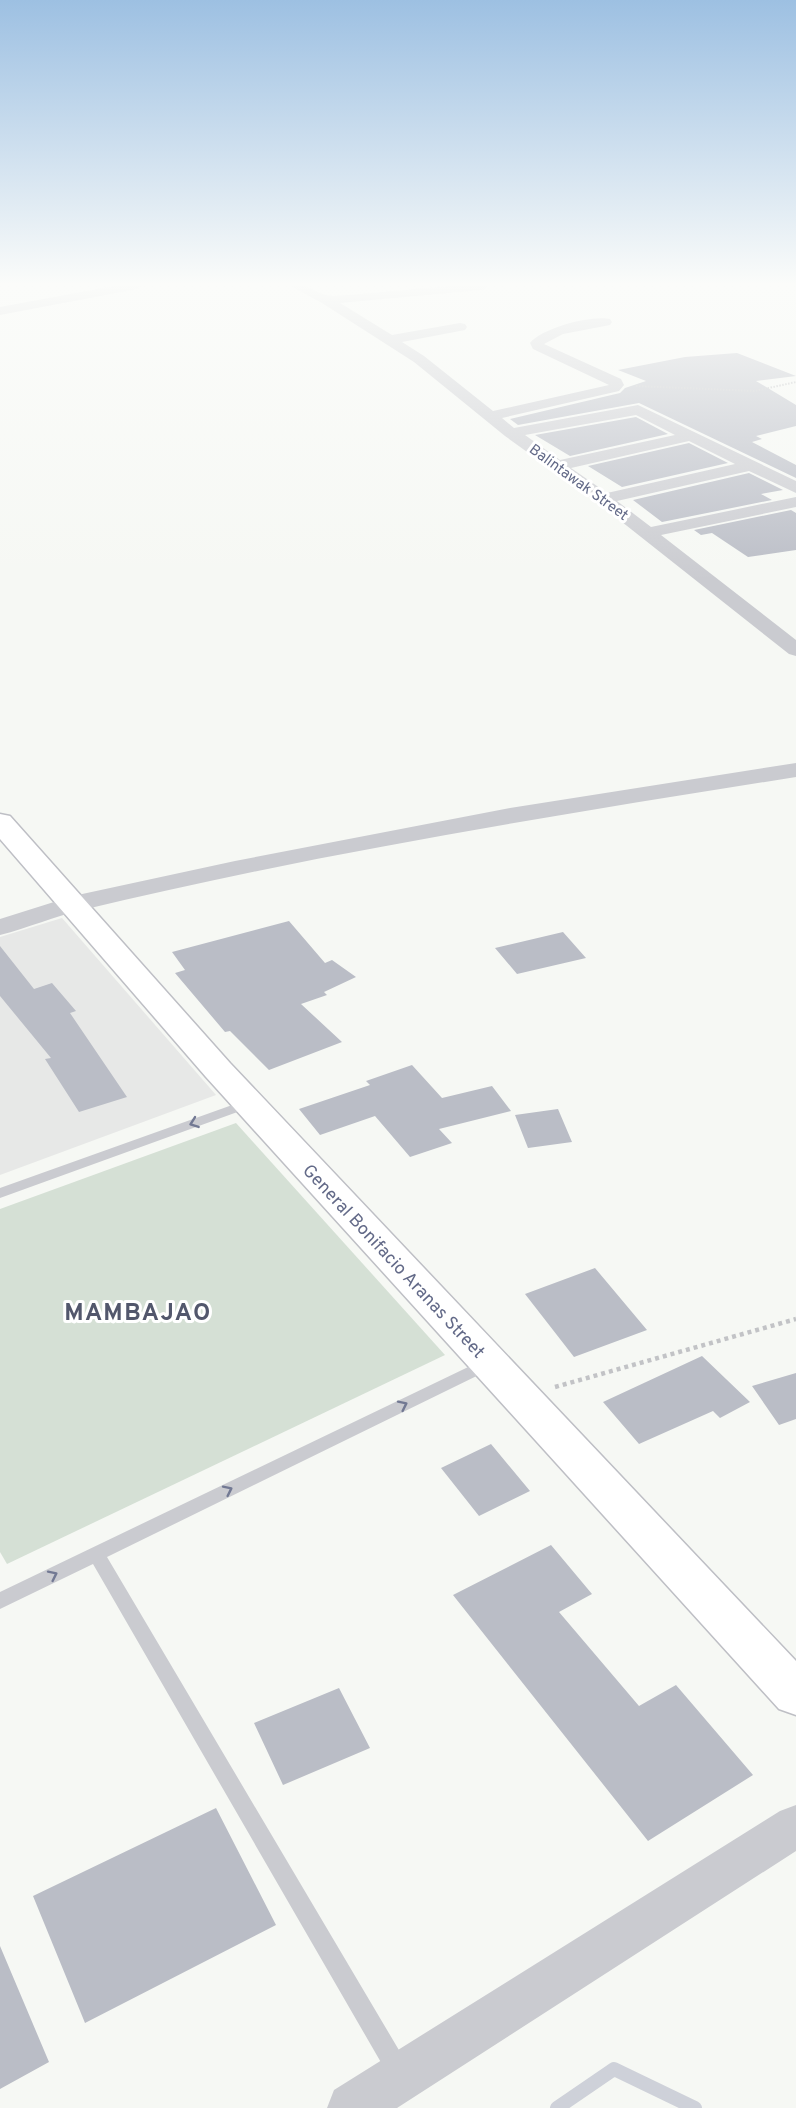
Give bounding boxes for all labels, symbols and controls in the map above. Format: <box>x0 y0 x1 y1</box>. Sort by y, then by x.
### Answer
street label: Balintawak Street <box>525 441 632 526</box>
one-way arrow <box>189 1115 199 1128</box>
street label: General Bonifacio Aranas Street <box>297 1160 489 1364</box>
district label: MAMBAJAO <box>64 1299 212 1329</box>
one-way arrow <box>397 1400 408 1412</box>
one-way arrow <box>222 1486 232 1497</box>
one-way arrow <box>46 1571 57 1583</box>

